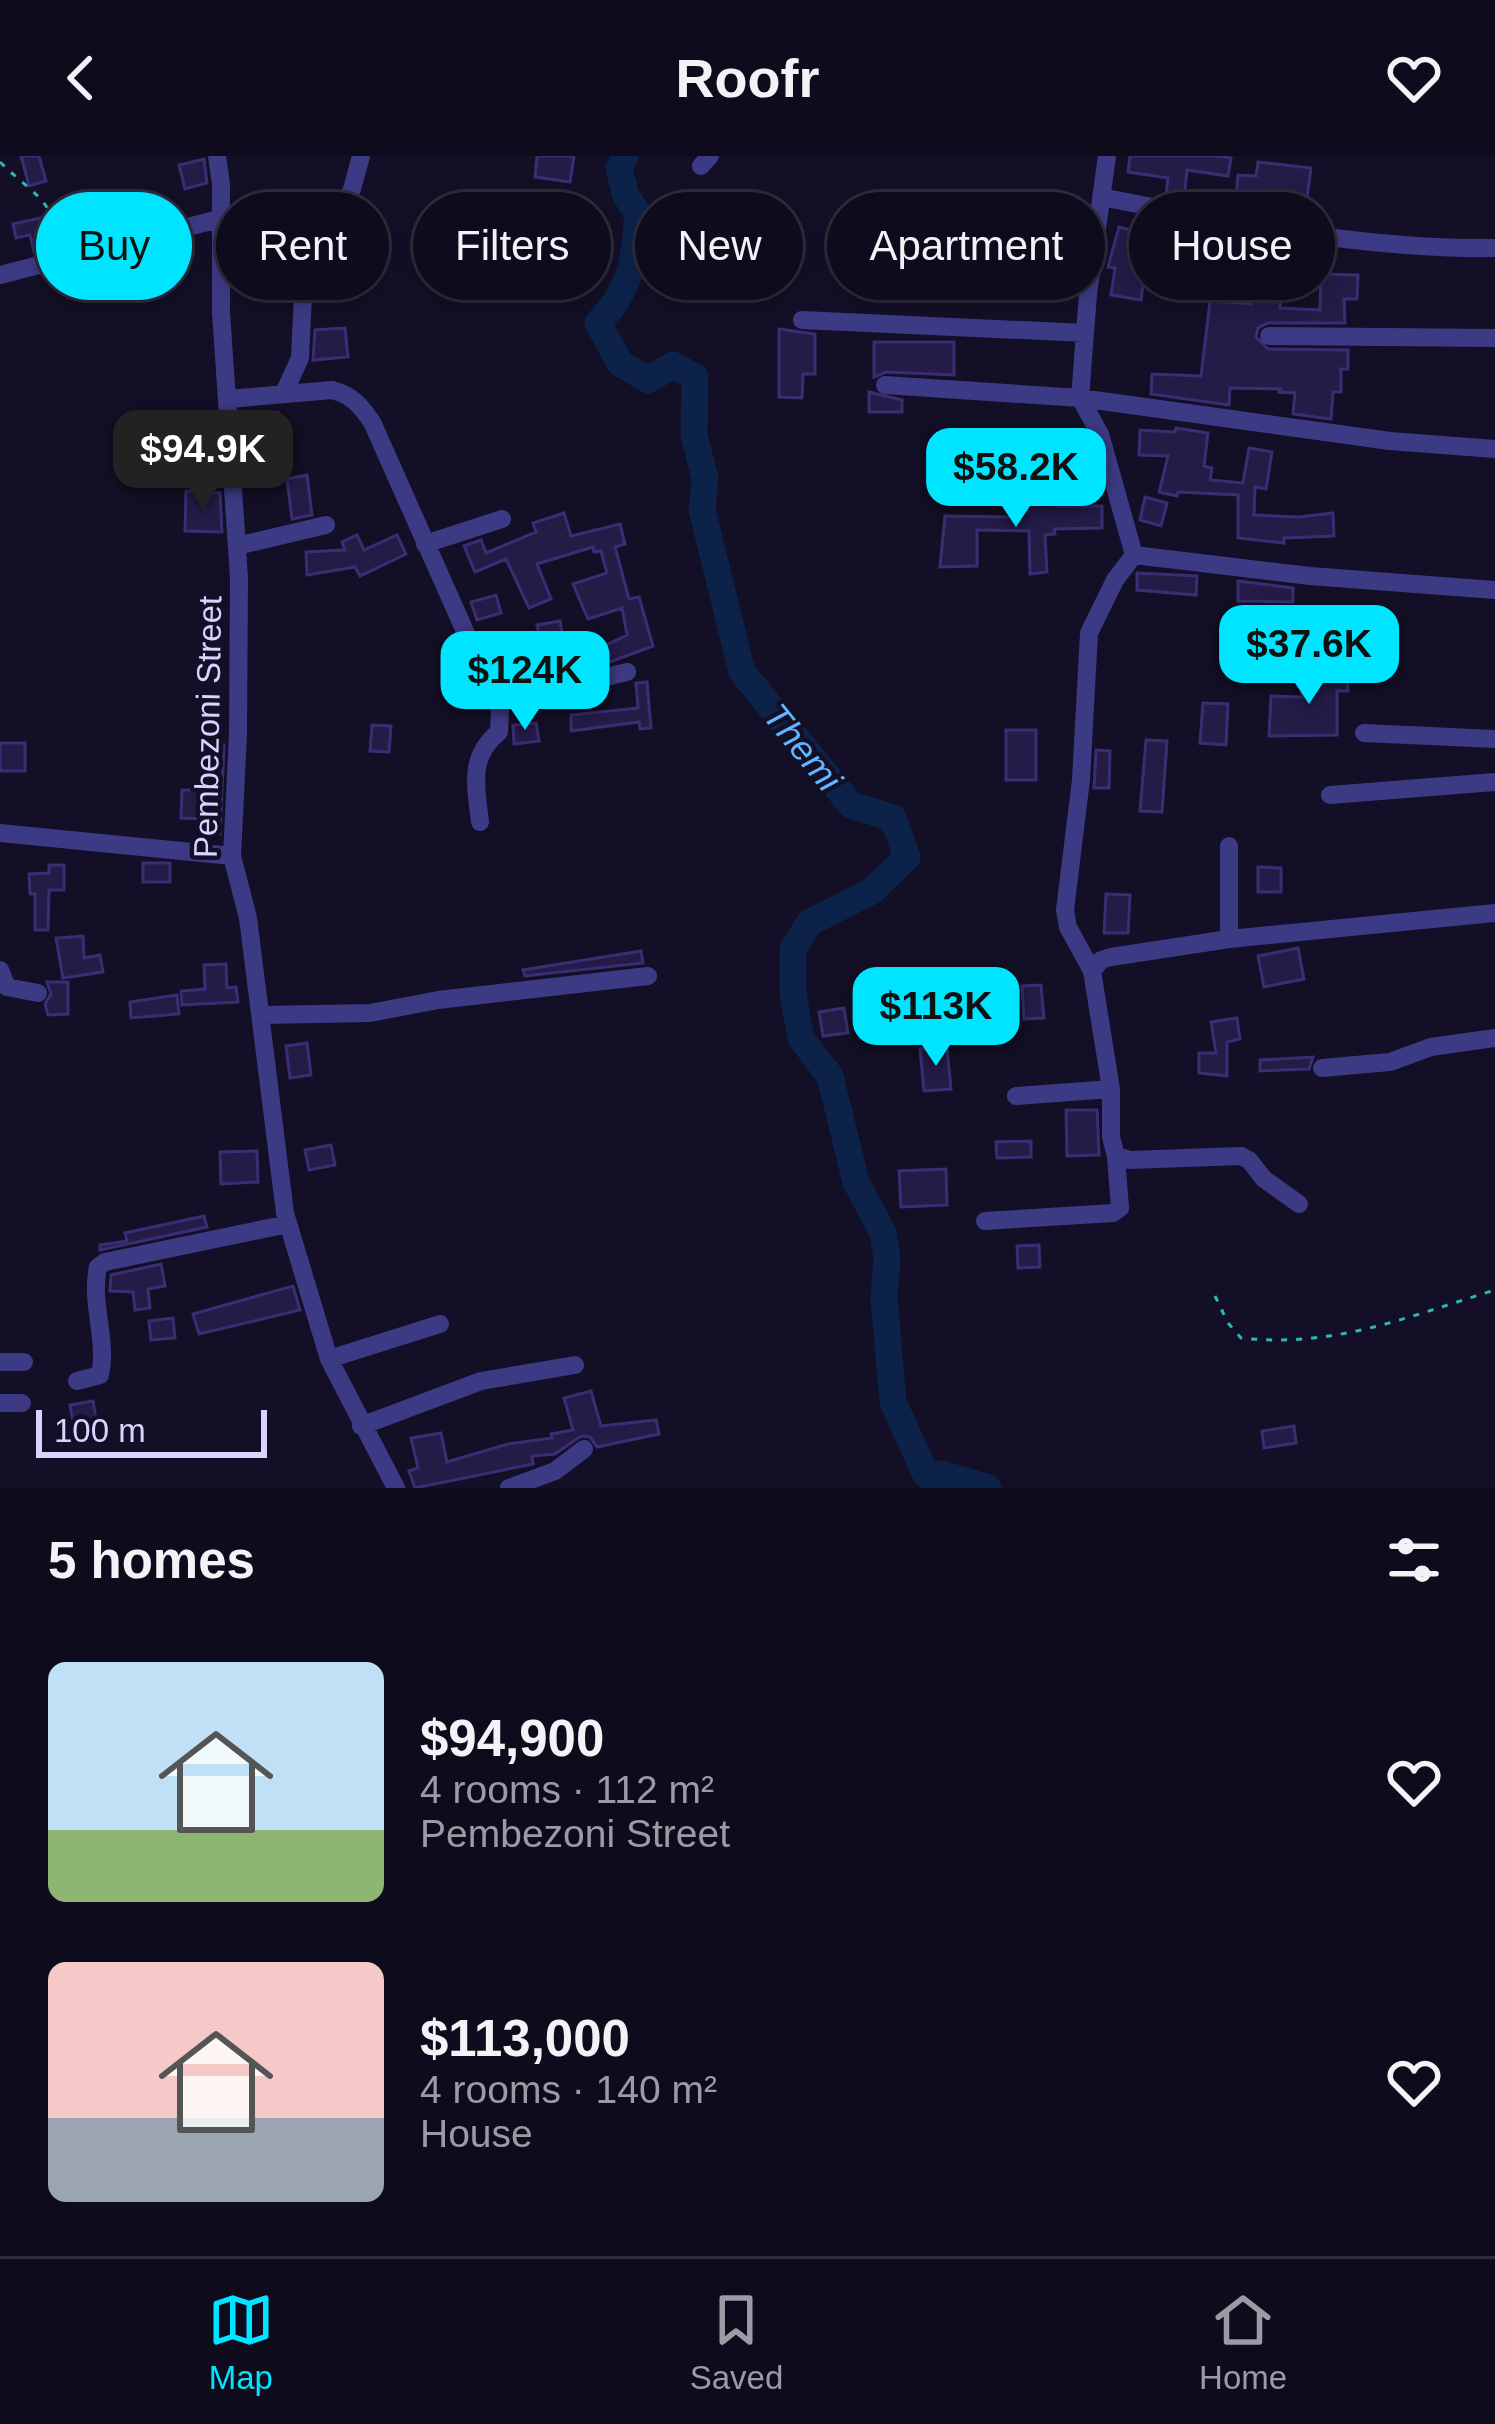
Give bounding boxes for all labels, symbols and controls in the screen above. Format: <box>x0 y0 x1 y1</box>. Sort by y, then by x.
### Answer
icon: back <box>48 45 114 111</box>
icon: heart <box>1381 45 1447 111</box>
text: Roofr <box>676 48 819 108</box>
chip: Buy <box>36 192 192 300</box>
chip: Rent <box>216 192 389 300</box>
chip: Filters <box>413 192 611 300</box>
chip: New <box>635 192 803 300</box>
chip: Apartment <box>827 192 1105 300</box>
chip: House <box>1129 192 1335 300</box>
pin: $94.9K <box>105 410 301 512</box>
text: $94.9K <box>140 427 266 470</box>
pin: $58.2K <box>918 428 1114 530</box>
text: $58.2K <box>953 445 1079 488</box>
street label: Pembezoni Street <box>187 596 228 858</box>
pin: $37.6K <box>1211 605 1407 707</box>
text: $37.6K <box>1246 622 1372 665</box>
pin: $124K <box>441 631 609 733</box>
text: $124K <box>468 648 582 691</box>
water label: Themi <box>755 696 851 800</box>
pin: $113K <box>852 967 1020 1069</box>
text: $113K <box>880 984 992 1027</box>
scale bar <box>36 1404 267 1457</box>
text: 100 m <box>54 1412 146 1449</box>
icon: filters <box>1381 1527 1447 1593</box>
text: 5 homes <box>48 1532 255 1589</box>
icon: home <box>144 1710 288 1854</box>
text: $94,900 <box>420 1710 604 1767</box>
icon: heart <box>1381 1749 1447 1815</box>
text: 4 rooms · 112 m² <box>420 1768 714 1811</box>
text: Pembezoni Street <box>420 1812 730 1855</box>
icon: home <box>144 2010 288 2154</box>
text: $113,000 <box>420 2010 630 2067</box>
icon: heart <box>1381 2049 1447 2115</box>
text: 4 rooms · 140 m² <box>420 2068 717 2111</box>
text: House <box>420 2112 533 2155</box>
tab: Map <box>208 2287 274 2397</box>
tab: Saved <box>690 2287 783 2397</box>
tab: Home <box>1199 2287 1287 2397</box>

